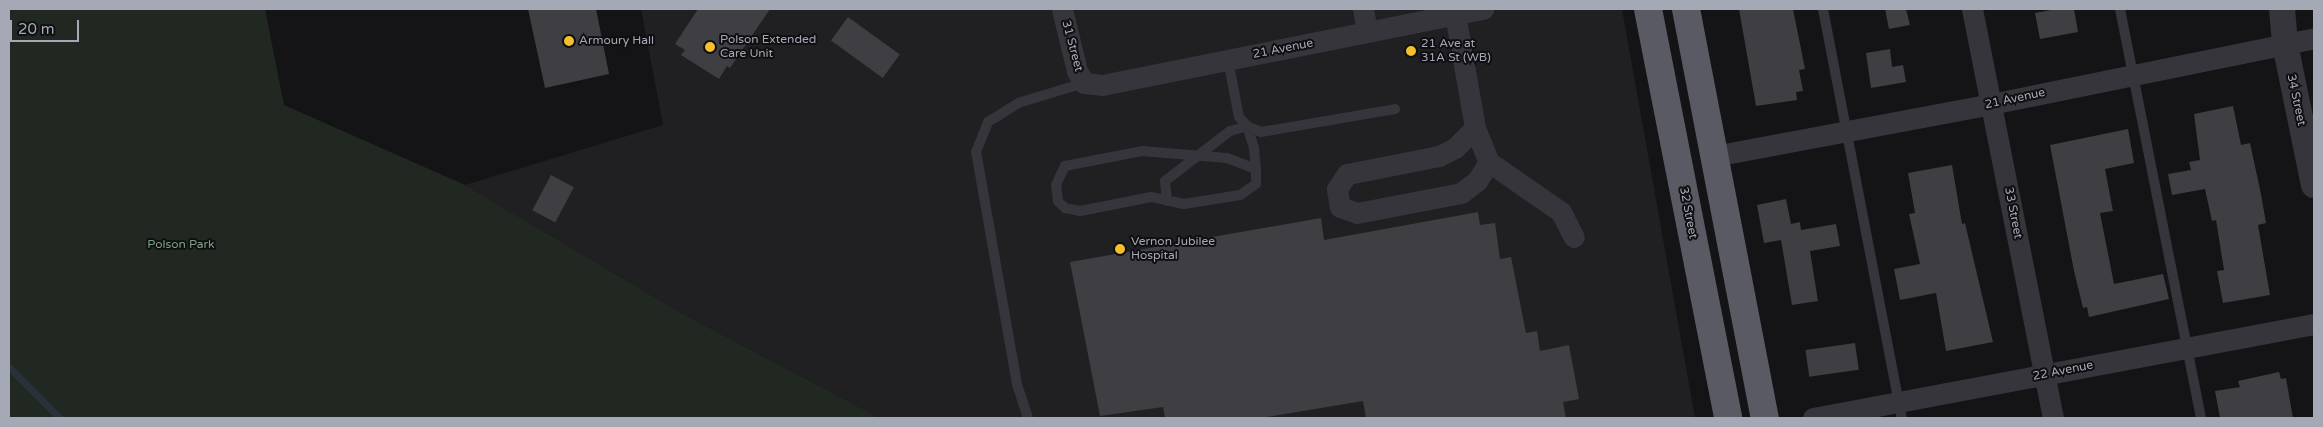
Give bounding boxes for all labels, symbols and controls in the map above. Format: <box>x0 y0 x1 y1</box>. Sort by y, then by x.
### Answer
scale bar <box>12 10 81 42</box>
street label: 31 Street <box>1058 19 1086 73</box>
text: 20 m <box>18 20 55 38</box>
place label: Polson Extended Care Unit <box>720 33 816 61</box>
place label: Armoury Hall <box>579 34 654 48</box>
marker: Armoury Hall <box>563 35 575 47</box>
street label: 21 Avenue <box>1252 36 1314 62</box>
place label: 21 Ave at 31A St (WB) <box>1421 37 1491 65</box>
marker: Polson Extended Care Unit <box>704 41 716 53</box>
marker: 21 Ave at 31A St (WB) <box>1405 45 1417 57</box>
street label: 34 Street <box>2284 73 2308 127</box>
street label: 21 Avenue <box>1984 86 2046 112</box>
street label: 32 Street <box>1676 186 1700 240</box>
street label: 33 Street <box>2001 186 2025 240</box>
place label: Vernon Jubilee Hospital <box>1131 235 1215 263</box>
park label: Polson Park <box>147 238 215 252</box>
marker: Vernon Jubilee Hospital <box>1113 242 1127 256</box>
street label: 22 Avenue <box>2032 358 2094 384</box>

